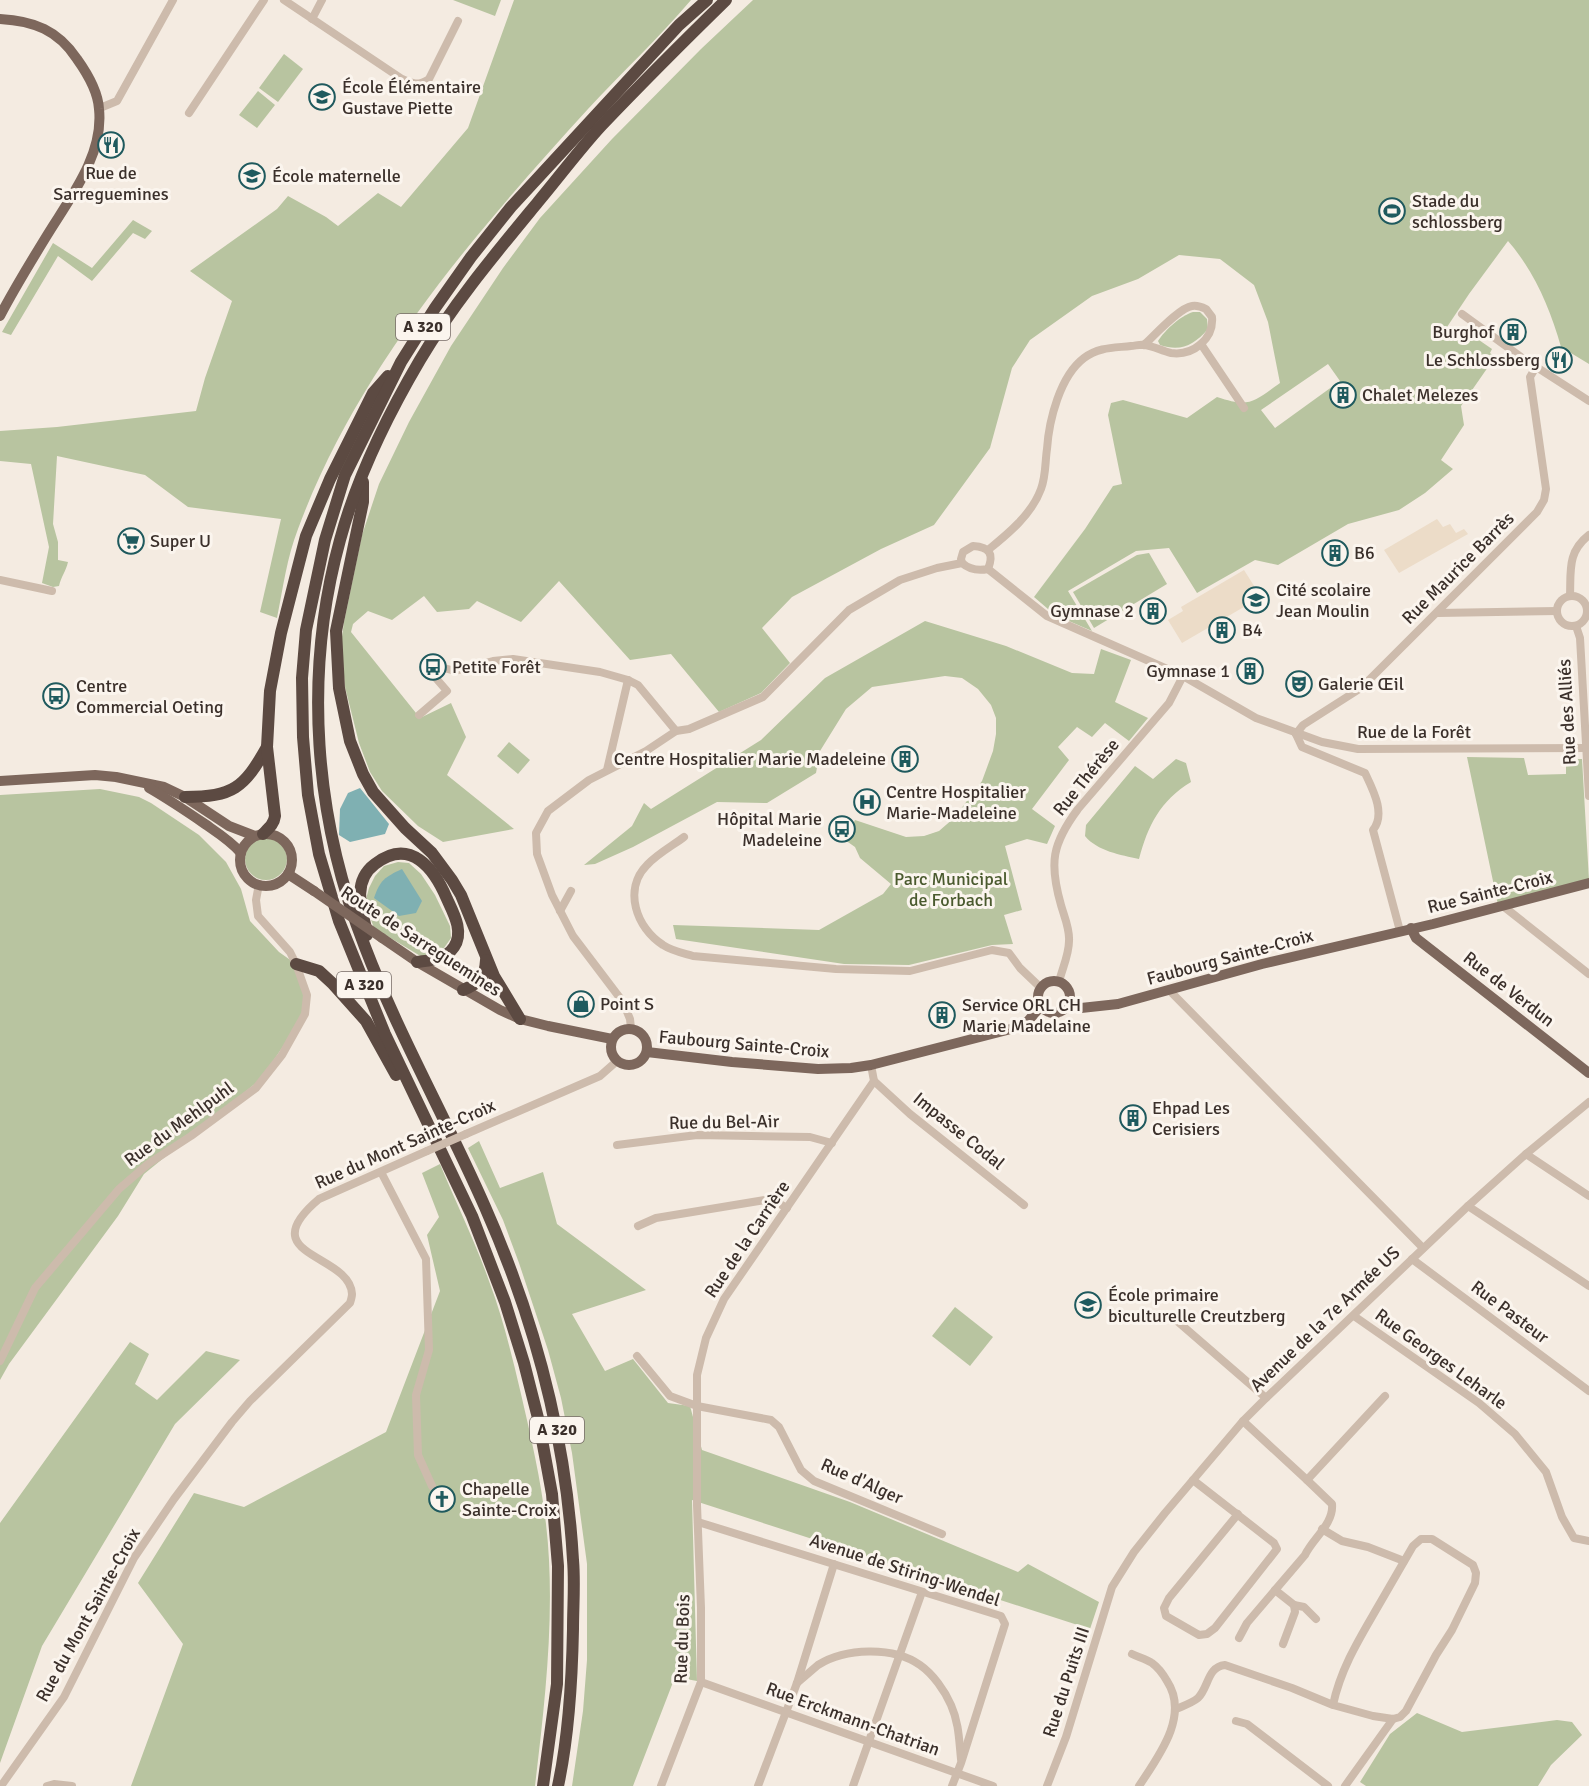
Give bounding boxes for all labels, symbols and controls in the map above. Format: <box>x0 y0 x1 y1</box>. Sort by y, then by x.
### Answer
place label: École Élémentaire Gustave Piette <box>342 76 481 119</box>
school or university icon: École Élémentaire Gustave Piette <box>307 82 337 112</box>
restaurant icon: Rue de Sarreguemines <box>96 130 126 160</box>
school or university icon: École maternelle <box>237 161 267 191</box>
place label: Rue de Sarreguemines <box>53 162 169 205</box>
place label: École maternelle <box>272 165 401 187</box>
place label: Stade du schlossberg <box>1412 190 1503 233</box>
sports icon: Stade du schlossberg <box>1377 196 1407 226</box>
road number: A 320 <box>396 314 450 340</box>
building icon: Burghof <box>1498 317 1528 347</box>
place label: Burghof <box>1432 321 1495 343</box>
restaurant icon: Le Schlossberg <box>1544 345 1574 375</box>
place label: Le Schlossberg <box>1425 349 1540 371</box>
building icon: Chalet Melezes <box>1328 380 1358 410</box>
place label: Chalet Melezes <box>1362 384 1479 406</box>
street label: Rue Maurice Barrès <box>1397 507 1519 629</box>
supermarket icon: Super U <box>116 526 146 556</box>
place label: Super U <box>150 530 211 552</box>
building icon: B6 <box>1320 538 1350 568</box>
place label: B6 <box>1354 542 1375 564</box>
place label: Cité scolaire Jean Moulin <box>1276 579 1371 622</box>
school or university icon: Cité scolaire Jean Moulin <box>1241 585 1271 615</box>
building icon: Gymnase 2 <box>1138 596 1168 626</box>
place label: Gymnase 2 <box>1050 600 1134 622</box>
building icon: B4 <box>1207 615 1237 645</box>
place label: B4 <box>1242 619 1263 641</box>
bus stop icon: Petite Forêt <box>418 652 448 682</box>
place label: Petite Forêt <box>452 656 541 678</box>
building icon: Gymnase 1 <box>1235 656 1265 686</box>
street label: Rue des Alliés <box>1553 658 1581 766</box>
place label: Gymnase 1 <box>1146 660 1230 682</box>
theatre icon: Galerie Œil <box>1284 669 1314 699</box>
place label: Galerie Œil <box>1318 673 1404 695</box>
place label: Centre Commercial Oeting <box>76 675 224 718</box>
bus stop icon: Centre Commercial Oeting <box>41 681 71 711</box>
street label: Rue de la Forêt <box>1357 721 1471 743</box>
street label: Rue Thérèse <box>1048 734 1124 820</box>
building icon: Centre Hospitalier Marie Madeleine <box>890 744 920 774</box>
place label: Centre Hospitalier Marie Madeleine <box>614 748 886 770</box>
place label: Centre Hospitalier Marie-Madeleine <box>886 781 1026 824</box>
hospital icon: Centre Hospitalier Marie-Madeleine <box>852 787 882 817</box>
place label: Hôpital Marie Madeleine <box>717 808 822 851</box>
bus stop icon: Hôpital Marie Madeleine <box>827 814 857 844</box>
street label: Rue Sainte-Croix <box>1425 866 1555 918</box>
park label: Parc Municipal de Forbach <box>894 868 1008 911</box>
street label: Route de Sarreguemines <box>337 881 505 1001</box>
street label: Faubourg Sainte-Croix <box>1144 924 1316 990</box>
street label: Rue de Verdun <box>1459 947 1559 1031</box>
road number: A 320 <box>337 972 391 998</box>
shop icon: Point S <box>566 989 596 1019</box>
place label: Point S <box>600 993 654 1015</box>
place label: Service ORL CH Marie Madelaine <box>962 994 1091 1037</box>
building icon: Service ORL CH Marie Madelaine <box>927 1000 957 1030</box>
street label: Faubourg Sainte-Croix <box>658 1026 831 1062</box>
street label: Rue du Mehlpuhl <box>120 1077 238 1171</box>
street label: Impasse Codal <box>909 1088 1009 1174</box>
street label: Rue du Mont Sainte-Croix <box>311 1094 499 1194</box>
place label: Ehpad Les Cerisiers <box>1152 1097 1230 1140</box>
building icon: Ehpad Les Cerisiers <box>1118 1103 1148 1133</box>
street label: Rue du Bel-Air <box>669 1110 780 1134</box>
street label: Rue de la Carrière <box>700 1176 794 1302</box>
street label: Avenue de la 7e Armée US <box>1245 1242 1405 1396</box>
street label: Rue Pasteur <box>1467 1276 1554 1349</box>
place label: École primaire biculturelle Creutzberg <box>1108 1284 1285 1327</box>
school or university icon: École primaire biculturelle Creutzberg <box>1073 1290 1103 1320</box>
street label: Rue Georges Leharle <box>1371 1304 1511 1414</box>
road number: A 320 <box>530 1417 584 1443</box>
street label: Rue d'Alger <box>818 1453 907 1509</box>
place label: Chapelle Sainte-Croix <box>462 1478 558 1521</box>
church icon: Chapelle Sainte-Croix <box>427 1484 457 1514</box>
street label: Rue du Mont Sainte-Croix <box>31 1524 145 1706</box>
street label: Avenue de Stiring-Wendel <box>807 1529 1003 1611</box>
street label: Rue du Bois <box>669 1594 695 1684</box>
street label: Rue du Puits III <box>1038 1624 1094 1740</box>
street label: Rue Erckmann-Chatrian <box>763 1677 943 1761</box>

